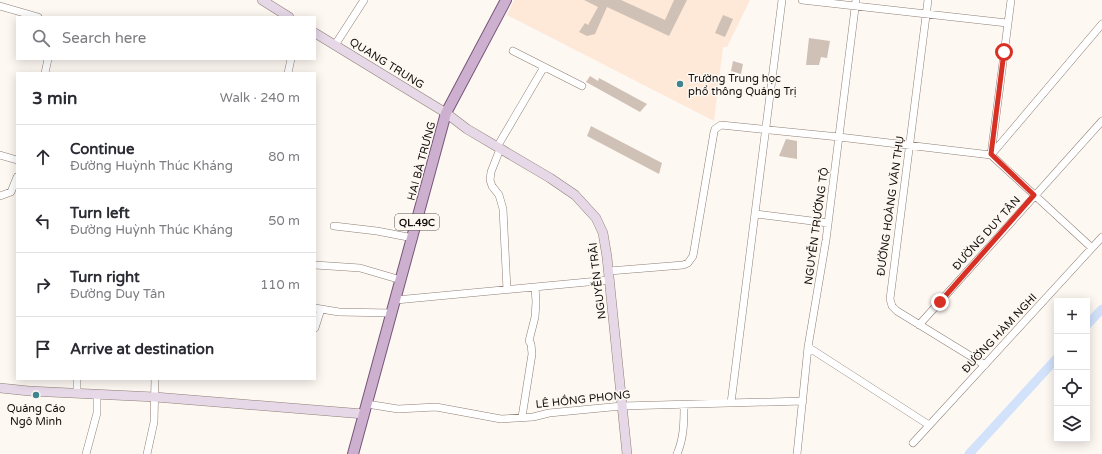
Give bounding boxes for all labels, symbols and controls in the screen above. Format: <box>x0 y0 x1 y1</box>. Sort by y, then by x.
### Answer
search box <box>16 16 316 60</box>
icon: search <box>30 27 52 49</box>
text: Search here <box>62 29 146 47</box>
street label: QUANG TRUNG <box>347 35 426 92</box>
route start <box>995 43 1013 61</box>
place label: Trường Trung học phổ thông Quảng Trị <box>688 72 797 98</box>
marker: Trường Trung học phổ thông Quảng Trị <box>675 79 685 89</box>
text: 3 min <box>32 88 77 109</box>
text: Walk · 240 m <box>220 90 300 106</box>
street label: HAI BÀ TRƯNG <box>404 120 438 202</box>
street label: ĐƯỜNG HOÀNG VĂN THỤ <box>873 135 907 277</box>
text: Continue <box>70 140 134 158</box>
icon: ahead <box>32 146 54 168</box>
text: 80 m <box>268 149 300 165</box>
text: Đường Huỳnh Thúc Kháng <box>70 158 233 174</box>
street label: NGUYỄN TRƯỜNG TỘ <box>801 166 831 286</box>
street label: ĐƯỜNG DUY TÂN <box>949 193 1023 273</box>
text: Turn left <box>70 204 130 222</box>
icon: left <box>32 210 54 232</box>
text: 50 m <box>268 213 300 229</box>
road number: QL.49C <box>395 214 439 230</box>
text: Đường Huỳnh Thúc Kháng <box>70 222 233 238</box>
street label: NGUYỄN TRÃI <box>585 242 609 320</box>
text: Turn right <box>70 268 140 286</box>
icon: right <box>32 274 54 296</box>
text: 110 m <box>260 277 300 293</box>
text: Đường Duy Tân <box>70 286 165 302</box>
street label: ĐƯỜNG HÀM NGHI <box>958 290 1040 376</box>
route end <box>931 293 949 311</box>
map controls <box>1054 298 1090 442</box>
button: + <box>1054 298 1090 334</box>
button: − <box>1054 334 1090 370</box>
icon: arrive <box>32 338 54 360</box>
text: Arrive at destination <box>70 340 214 358</box>
button: locate <box>1054 370 1090 406</box>
street label: LÊ HỒNG PHONG <box>535 387 631 411</box>
marker: Quảng Cáo Ngô Minh <box>31 390 41 400</box>
place label: Quảng Cáo Ngô Minh <box>7 402 66 428</box>
button: layers <box>1054 406 1090 442</box>

